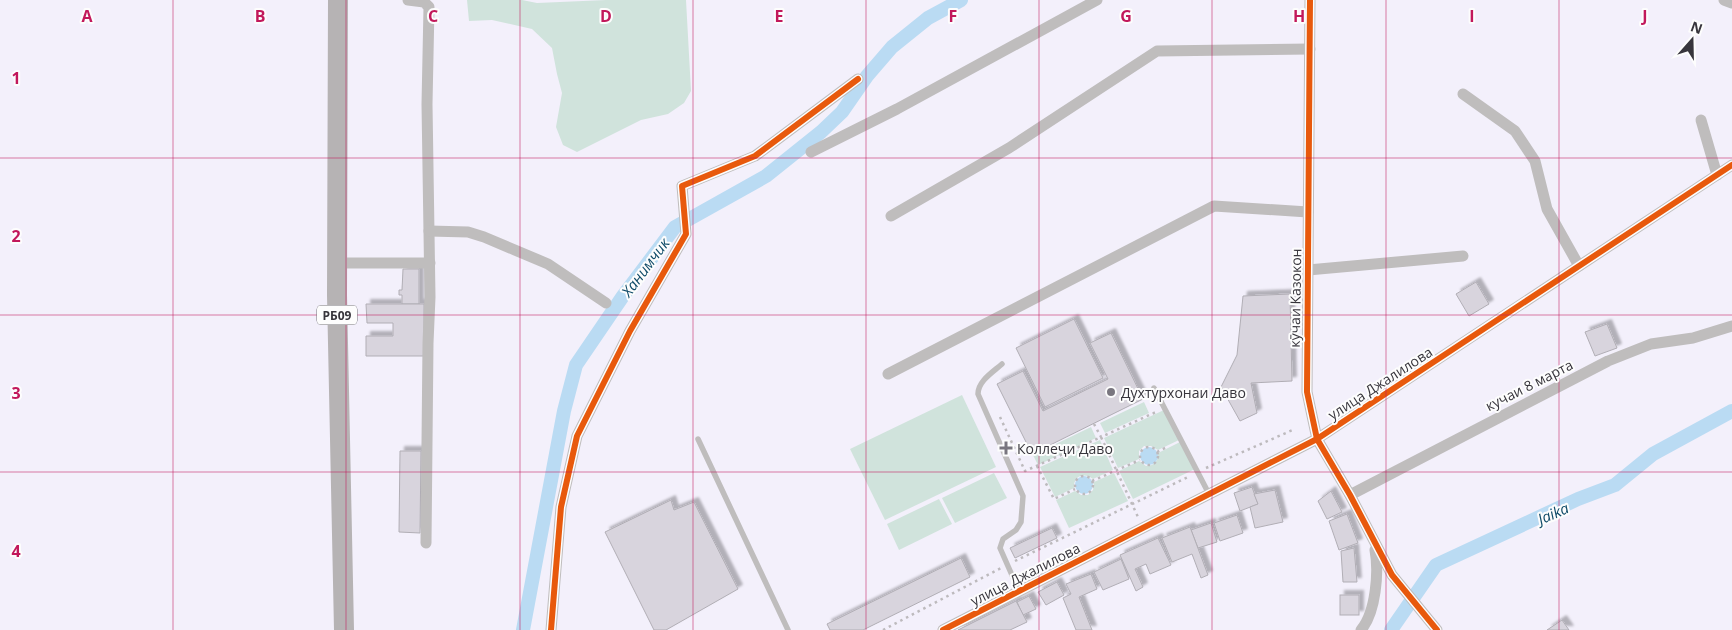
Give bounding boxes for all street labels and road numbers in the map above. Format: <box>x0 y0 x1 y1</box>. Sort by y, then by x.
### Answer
street label: кӯчаи Казокон <box>1285 248 1305 348</box>
road number: РБ09 <box>317 306 357 324</box>
street label: улица Джалилова <box>1324 342 1436 424</box>
street label: кучаи 8 марта <box>1482 355 1576 415</box>
street label: улица Джалилова <box>967 538 1083 610</box>

